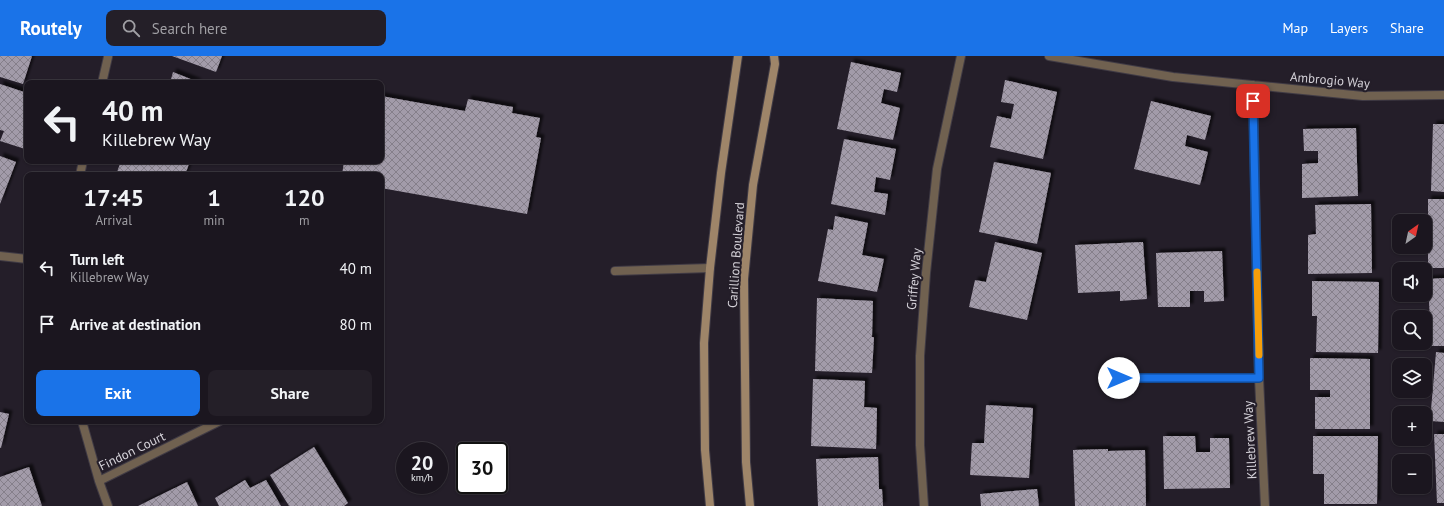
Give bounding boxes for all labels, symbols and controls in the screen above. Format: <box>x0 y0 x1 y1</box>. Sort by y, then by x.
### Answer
search box <box>106 10 386 46</box>
text: Routely <box>20 16 82 40</box>
icon: search <box>120 17 142 39</box>
text: Search here <box>152 19 227 38</box>
text: Map <box>1282 19 1308 37</box>
text: Layers <box>1330 19 1368 37</box>
text: Share <box>1390 19 1424 37</box>
street label: Ambrogio Way <box>1289 68 1371 92</box>
pin <box>1236 84 1270 118</box>
icon: arrive <box>1242 90 1264 112</box>
text: 40 m <box>102 92 163 129</box>
icon: left <box>36 96 88 148</box>
text: Killebrew Way <box>102 128 211 151</box>
text: 17:45 <box>83 182 144 213</box>
text: 1 <box>207 182 221 213</box>
text: 120 <box>284 182 325 213</box>
street label: Carillion Boulevard <box>724 202 748 308</box>
text: Arrival <box>96 212 132 229</box>
text: min <box>203 212 225 229</box>
text: m <box>299 212 310 229</box>
north arrow <box>1392 214 1432 254</box>
map controls <box>1392 214 1432 494</box>
street label: Griffey Way <box>903 247 925 311</box>
text: Turn left <box>70 250 124 269</box>
icon: left <box>36 257 58 279</box>
text: 40 m <box>339 259 372 278</box>
button: sound <box>1392 262 1432 302</box>
text: Killebrew Way <box>70 269 149 286</box>
button: search <box>1392 310 1432 350</box>
icon: arrive <box>36 313 58 335</box>
text: Arrive at destination <box>70 315 201 334</box>
text: 80 m <box>339 315 372 334</box>
position arrow <box>1098 357 1140 399</box>
button: layers <box>1392 358 1432 398</box>
button: Exit <box>36 370 200 416</box>
button: Share <box>208 370 372 416</box>
street label: Killebrew Way <box>1239 400 1261 480</box>
button: + <box>1392 406 1432 446</box>
street label: Findon Court <box>96 427 169 474</box>
speed limit sign: 30 <box>456 442 508 494</box>
text: 20 <box>411 450 433 476</box>
button: − <box>1392 454 1432 494</box>
text: km/h <box>411 471 433 484</box>

